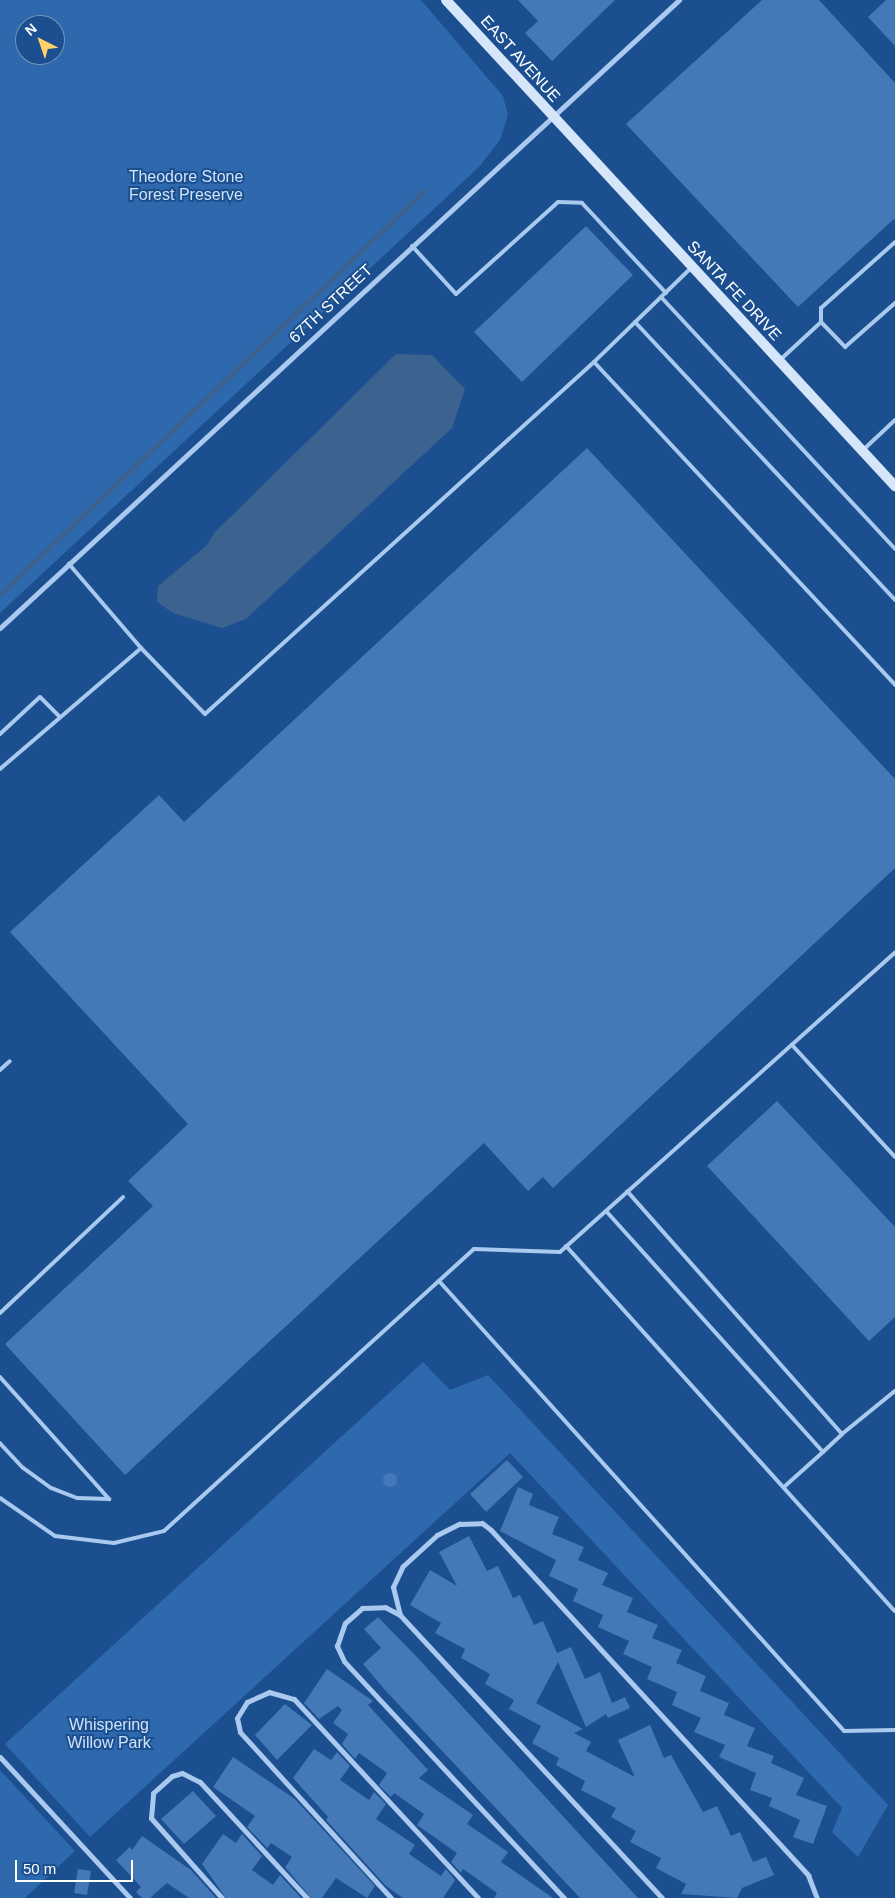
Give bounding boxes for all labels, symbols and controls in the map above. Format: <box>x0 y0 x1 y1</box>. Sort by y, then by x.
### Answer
street label: EAST AVENUE <box>476 11 564 107</box>
north arrow <box>15 15 65 65</box>
text: N <box>22 20 40 39</box>
park label: Theodore Stone Forest Preserve <box>129 167 243 205</box>
street label: SANTA FE DRIVE <box>683 237 785 345</box>
street label: 67TH STREET <box>285 261 377 347</box>
park label: Whispering Willow Park <box>67 1715 151 1753</box>
scale bar <box>18 1850 135 1882</box>
text: 50 m <box>23 1860 56 1877</box>

